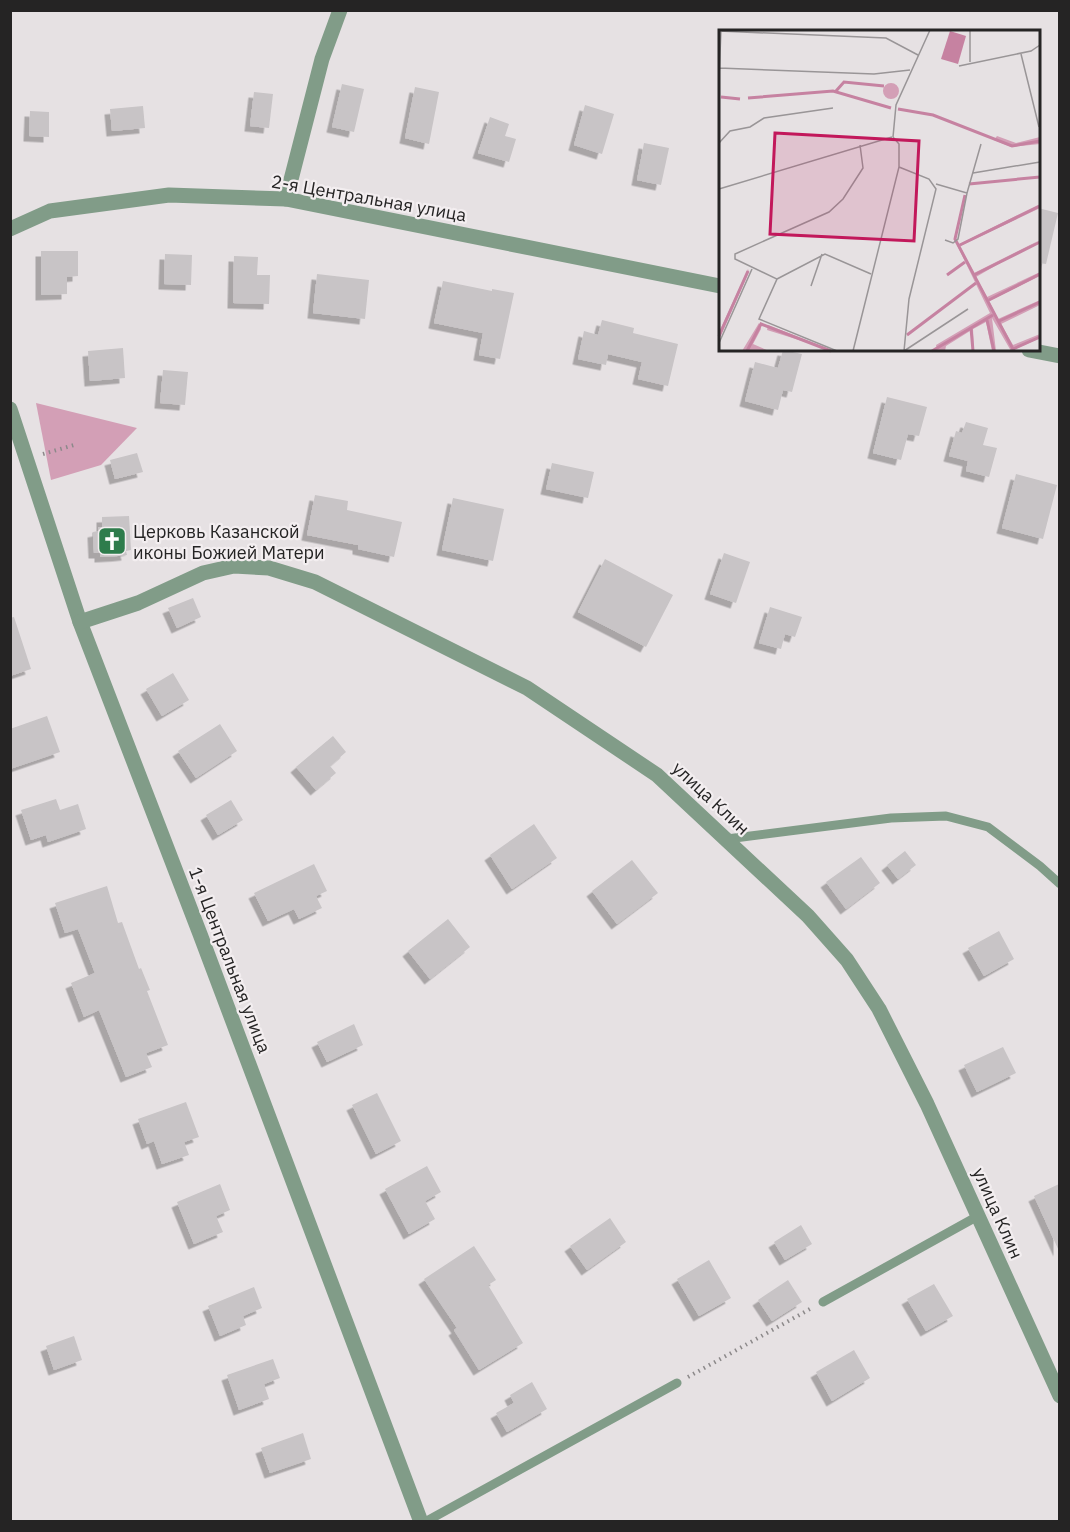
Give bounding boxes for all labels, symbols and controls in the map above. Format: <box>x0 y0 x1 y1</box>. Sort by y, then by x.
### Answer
inset map <box>719 30 1040 351</box>
street label: 2-я Центральная улица <box>270 170 469 227</box>
place label: Церковь Казанской иконы Божией Матери <box>133 520 325 564</box>
church icon: Церковь Казанской иконы Божией Матери <box>96 525 128 557</box>
street label: улица Клин <box>668 756 754 840</box>
street label: 1-я Центральная улица <box>184 864 276 1057</box>
street label: улица Клин <box>968 1164 1028 1262</box>

